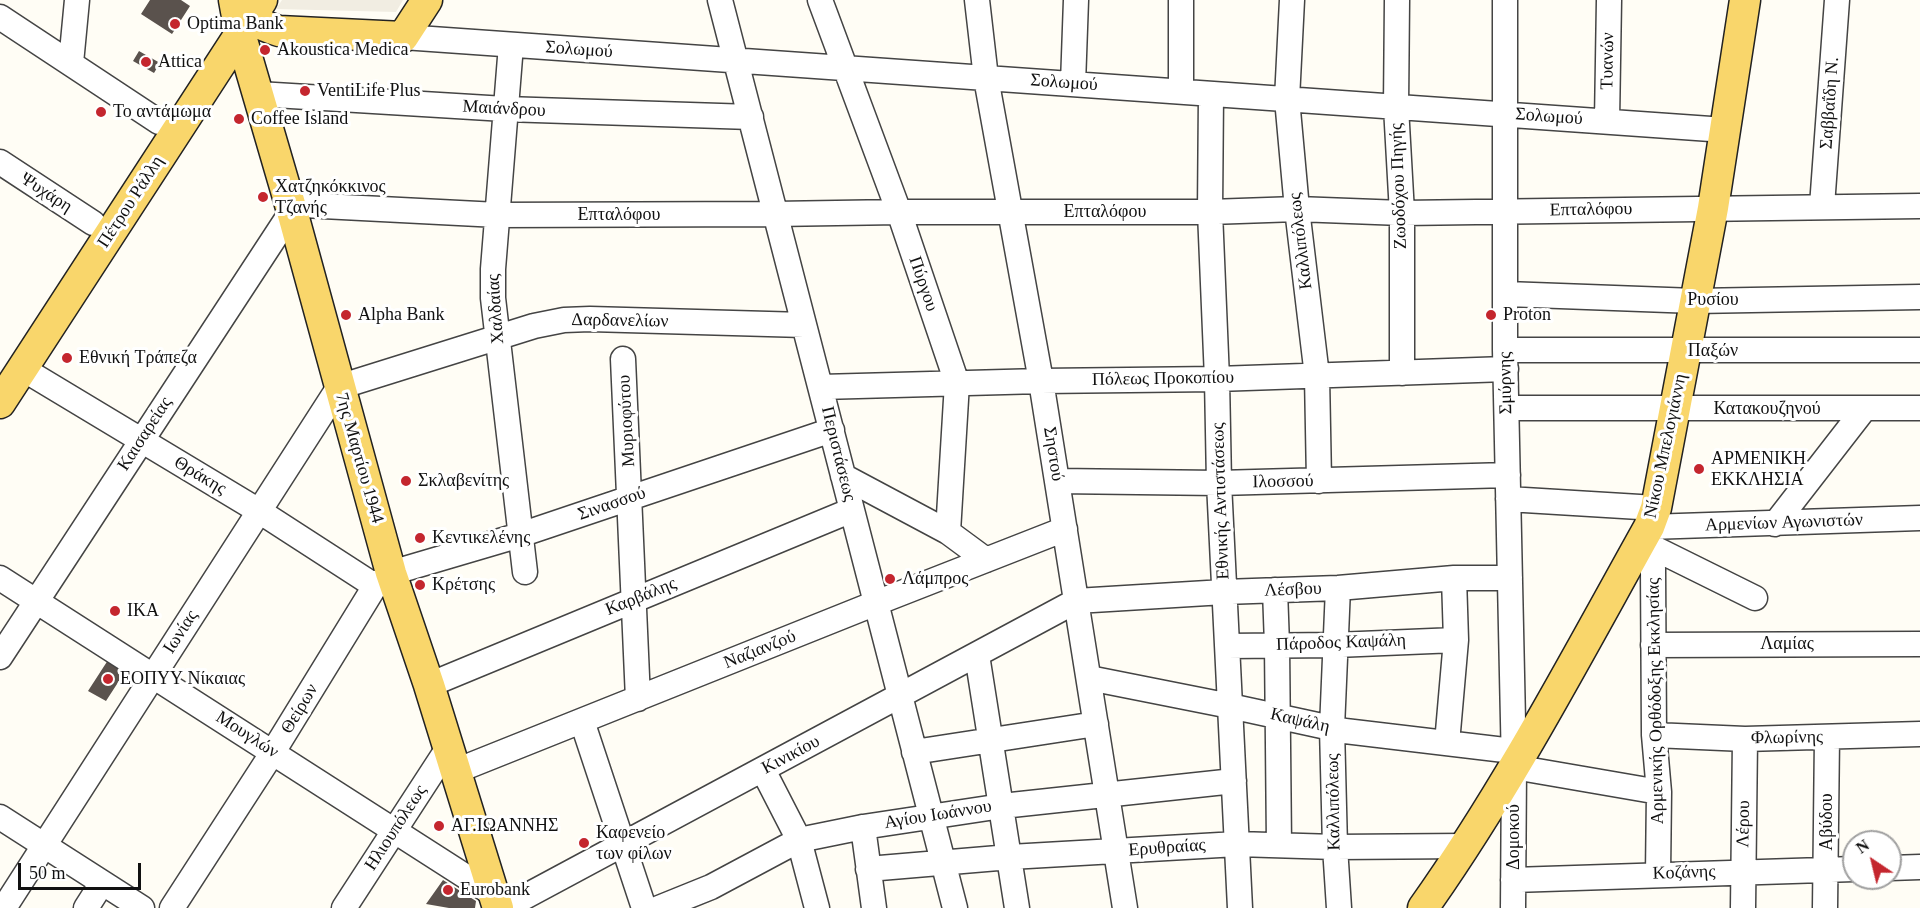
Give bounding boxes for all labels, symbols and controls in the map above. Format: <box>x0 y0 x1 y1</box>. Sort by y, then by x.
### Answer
place label: Optima Bank <box>187 13 283 35</box>
marker: Optima Bank <box>168 17 182 31</box>
street label: Τυανών <box>1597 32 1619 90</box>
street label: Σολωμού <box>545 37 613 63</box>
place label: Akoustica Medica <box>277 39 408 61</box>
marker: Akoustica Medica <box>258 43 272 57</box>
place label: Attica <box>158 51 202 73</box>
marker: Attica <box>139 55 153 69</box>
street label: Σαββαΐδη Ν. <box>1816 56 1844 150</box>
street label: Σολωμού <box>1030 70 1098 96</box>
place label: VentiLife Plus <box>317 80 420 102</box>
marker: VentiLife Plus <box>298 84 312 98</box>
street label: Μαιάνδρου <box>462 96 546 122</box>
place label: Το αντάμωμα <box>113 101 211 123</box>
street label: Σολωμού <box>1515 104 1583 130</box>
marker: Το αντάμωμα <box>94 105 108 119</box>
place label: Coffee Island <box>251 108 348 130</box>
marker: Coffee Island <box>232 112 246 126</box>
street label: Ζωοδόχου Πηγής <box>1386 123 1412 249</box>
street label: Πέτρου Ράλλη <box>93 152 169 252</box>
street label: Ψυχάρη <box>16 168 76 218</box>
place label: Χατζηκόκκινος Τζανής <box>275 176 386 219</box>
marker: Χατζηκόκκινος Τζανής <box>256 190 270 204</box>
street label: Καλλιπόλεως <box>1284 191 1318 291</box>
street label: Επταλόφου <box>1549 198 1633 222</box>
street label: Επταλόφου <box>1064 201 1146 223</box>
street label: Επταλόφου <box>578 204 660 226</box>
street label: Πύργου <box>904 254 942 314</box>
street label: Χαλδαίας <box>483 273 509 345</box>
street label: Ρυσίου <box>1687 289 1739 311</box>
place label: Alpha Bank <box>358 304 444 326</box>
place label: Proton <box>1503 304 1551 326</box>
marker: Alpha Bank <box>339 308 353 322</box>
marker: Proton <box>1484 308 1498 322</box>
street label: Δαρδανελίων <box>571 309 669 333</box>
street label: Παξών <box>1688 340 1738 362</box>
place label: Εθνική Τράπεζα <box>79 347 197 369</box>
marker: Εθνική Τράπεζα <box>60 351 74 365</box>
street label: Σμύρνης <box>1495 351 1517 415</box>
street label: Πόλεως Προκοπίου <box>1092 367 1234 391</box>
street label: Νίκου Μπελογιάννη <box>1640 372 1692 520</box>
street label: Μυριοφύτου <box>614 374 640 468</box>
street label: 7ης Μαρτίου 1944 <box>330 390 388 526</box>
street label: Καισαρείας <box>113 393 177 475</box>
street label: Κατακουζηνού <box>1713 398 1821 420</box>
street label: Περιστάσεως <box>816 404 860 504</box>
street label: Εθνικής Αντιστάσεως <box>1207 422 1235 580</box>
street label: Σηστού <box>1038 425 1068 483</box>
place label: ΑΡΜΕΝΙΚΗ ΕΚΚΛΗΣΙΑ <box>1711 448 1806 490</box>
street label: Θράκης <box>170 452 230 500</box>
marker: ΑΡΜΕΝΙΚΗ ΕΚΚΛΗΣΙΑ <box>1692 462 1706 476</box>
place label: Σκλαβενίτης <box>418 470 509 492</box>
street label: Ιλοσσού <box>1252 471 1314 493</box>
marker: Σκλαβενίτης <box>399 474 413 488</box>
street label: Σινασσού <box>575 482 649 526</box>
street label: Αρμενίων Αγωνιστών <box>1705 509 1863 537</box>
place label: Κεντικελένης <box>432 527 530 549</box>
marker: Κεντικελένης <box>413 531 427 545</box>
place label: Λάμπρος <box>902 568 968 590</box>
marker: Λάμπρος <box>883 572 897 586</box>
street label: Καρβάλης <box>602 573 680 621</box>
place label: Κρέτσης <box>432 574 495 596</box>
marker: Κρέτσης <box>413 578 427 592</box>
street label: Λέσβου <box>1264 578 1322 602</box>
street label: Αρμενικής Ορθόδοξης Εκκλησίας <box>1643 578 1669 824</box>
place label: ΙΚΑ <box>127 600 159 622</box>
marker: ΙΚΑ <box>108 604 122 618</box>
street label: Ιωνίας <box>159 606 203 658</box>
street label: Ναζιανζού <box>721 626 799 674</box>
street label: Πάροδος Καψάλη <box>1276 630 1406 656</box>
street label: Λαμίας <box>1760 633 1814 655</box>
place label: ΕΟΠΥΥ Νίκαιας <box>120 668 245 690</box>
marker: ΕΟΠΥΥ Νίκαιας <box>101 672 115 686</box>
street label: Θείρων <box>277 680 323 738</box>
street label: Καψάλη <box>1268 704 1332 738</box>
street label: Μουγλών <box>212 707 282 763</box>
street label: Φλωρίνης <box>1751 727 1823 749</box>
street label: Κινικίου <box>758 731 824 779</box>
street label: Καλλιπόλεως <box>1322 753 1346 851</box>
street label: Ηλιουπόλεως <box>360 781 432 875</box>
street label: Αβύδου <box>1816 793 1838 851</box>
street label: Αγίου Ιωάννου <box>883 796 993 834</box>
street label: Λέρου <box>1733 800 1755 848</box>
street label: Δομοκού <box>1503 804 1525 870</box>
place label: ΑΓ.ΙΩΑΝΝΗΣ <box>451 815 559 837</box>
marker: ΑΓ.ΙΩΑΝΝΗΣ <box>432 819 446 833</box>
place label: Καφενείο των φίλων <box>596 822 672 864</box>
north arrow <box>1842 830 1902 890</box>
street label: Ερυθραίας <box>1128 835 1206 861</box>
marker: Καφενείο των φίλων <box>577 836 591 850</box>
text: N <box>1853 836 1872 857</box>
scale bar <box>21 851 144 889</box>
street label: Κοζάνης <box>1652 861 1716 885</box>
text: 50 m <box>29 863 66 883</box>
place label: Eurobank <box>460 879 530 901</box>
marker: Eurobank <box>441 883 455 897</box>

